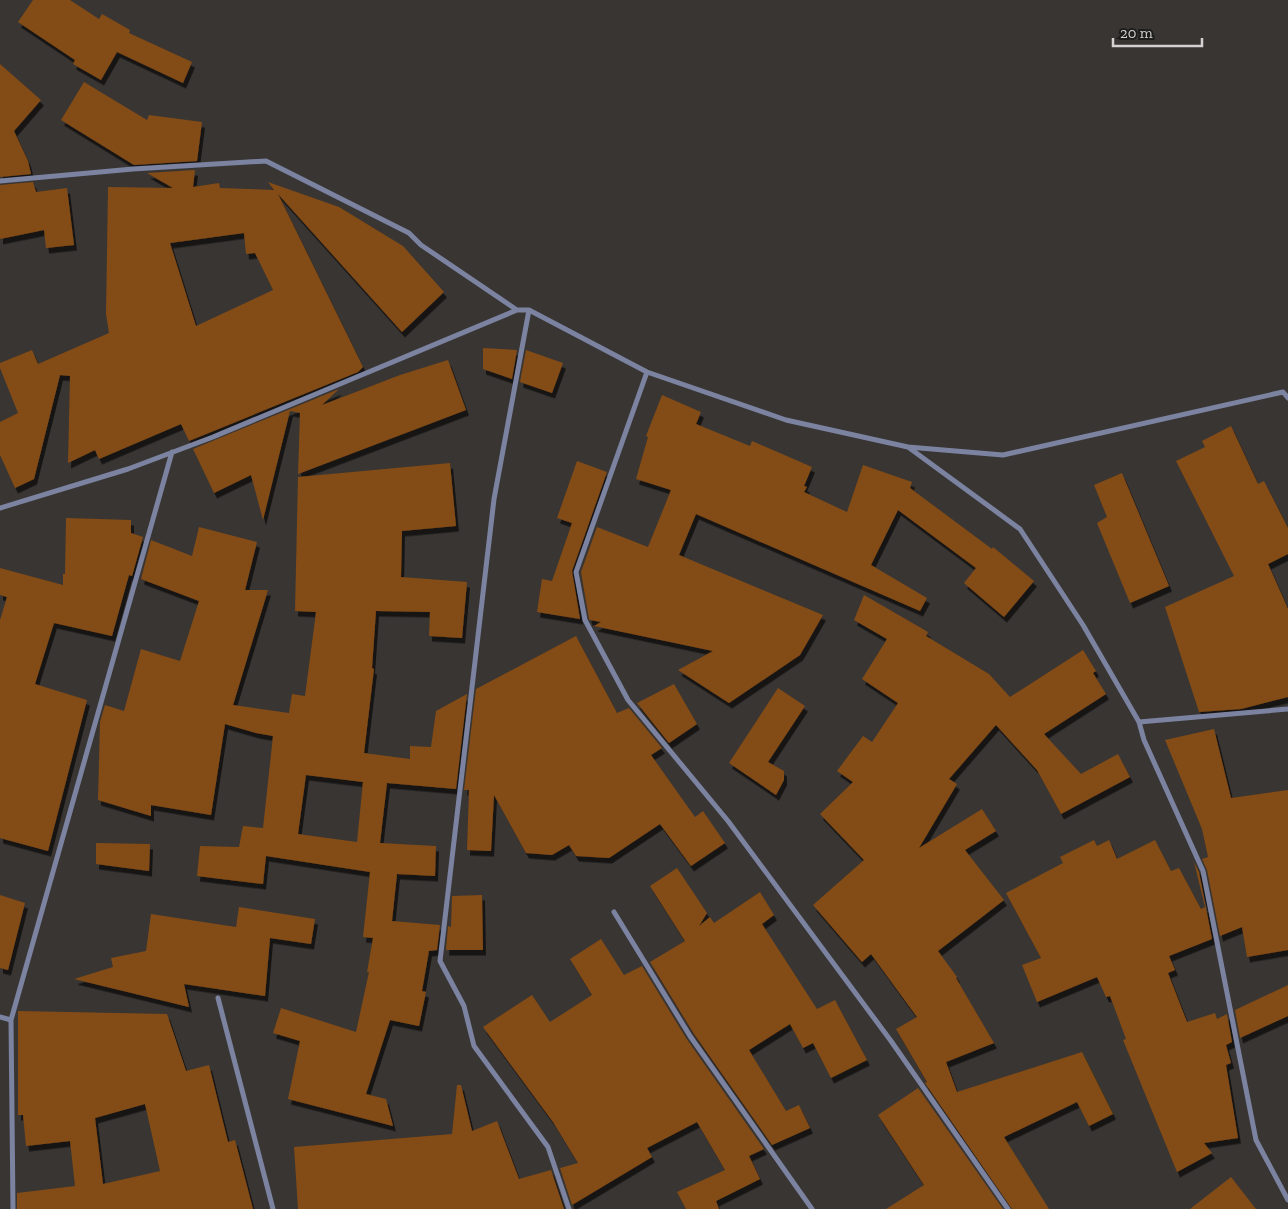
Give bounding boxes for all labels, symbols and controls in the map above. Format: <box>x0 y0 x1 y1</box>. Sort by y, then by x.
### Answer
scale bar <box>1113 15 1202 47</box>
text: 20 m <box>1120 24 1153 42</box>

